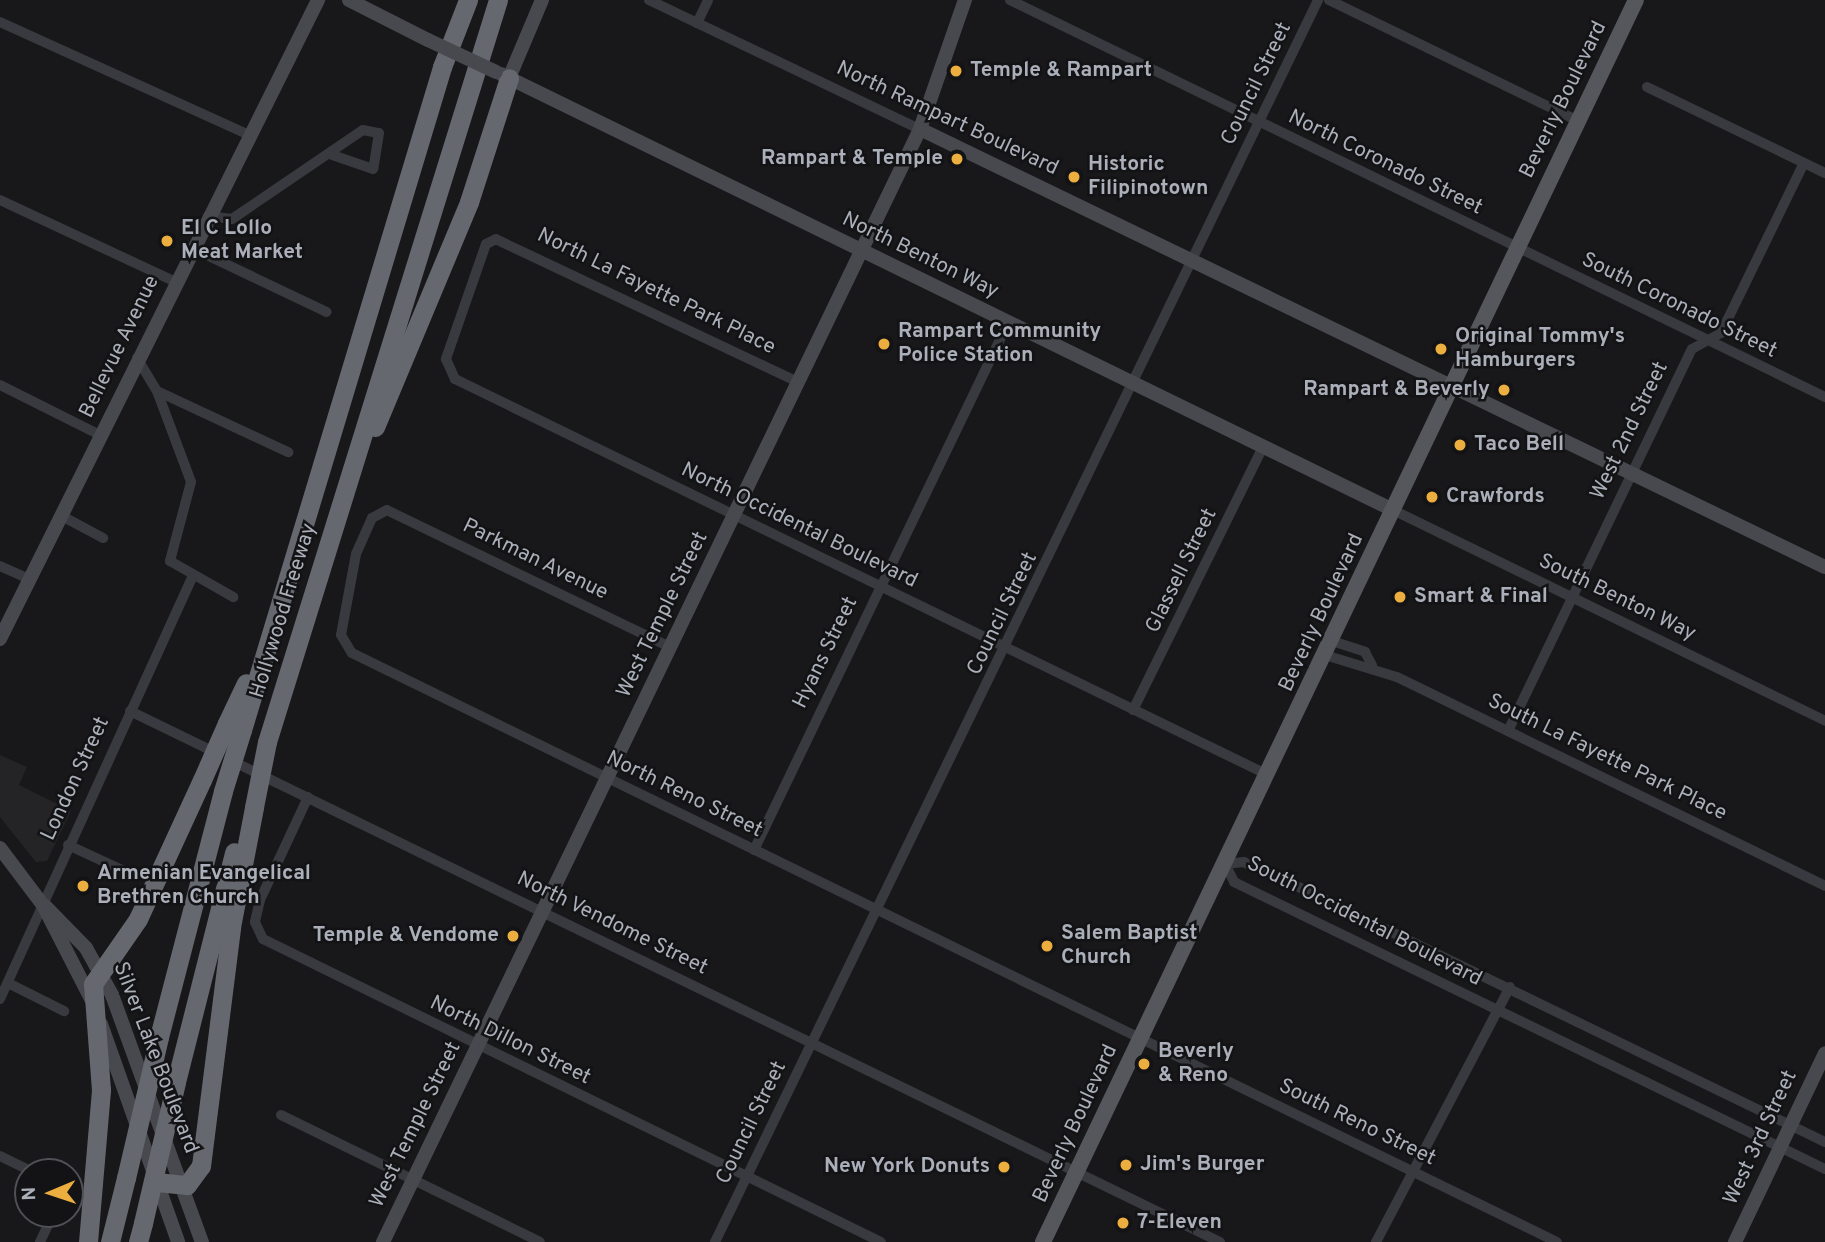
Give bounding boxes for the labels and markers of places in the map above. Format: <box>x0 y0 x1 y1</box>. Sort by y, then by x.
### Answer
place label: Temple & Rampart <box>970 58 1152 84</box>
marker: Temple & Rampart <box>948 63 964 79</box>
place label: Rampart & Temple <box>761 146 943 172</box>
marker: Rampart & Temple <box>949 151 965 167</box>
place label: Historic Filipinotown <box>1088 152 1208 202</box>
marker: Historic Filipinotown <box>1066 169 1082 185</box>
place label: El C Lollo Meat Market <box>181 216 303 266</box>
marker: El C Lollo Meat Market <box>159 233 175 249</box>
place label: Rampart Community Police Station <box>898 319 1101 369</box>
place label: Original Tommy's Hamburgers <box>1455 324 1625 374</box>
marker: Rampart Community Police Station <box>876 336 892 352</box>
marker: Original Tommy's Hamburgers <box>1433 341 1449 357</box>
place label: Rampart & Beverly <box>1303 377 1490 403</box>
marker: Rampart & Beverly <box>1496 382 1512 398</box>
place label: Taco Bell <box>1474 432 1564 458</box>
marker: Taco Bell <box>1452 437 1468 453</box>
place label: Crawfords <box>1446 484 1545 510</box>
marker: Crawfords <box>1424 489 1440 505</box>
place label: Smart & Final <box>1414 584 1548 610</box>
marker: Smart & Final <box>1392 589 1408 605</box>
place label: Armenian Evangelical Brethren Church <box>97 861 311 911</box>
marker: Armenian Evangelical Brethren Church <box>75 878 91 894</box>
place label: Salem Baptist Church <box>1061 921 1198 971</box>
place label: Temple & Vendome <box>312 923 499 949</box>
marker: Temple & Vendome <box>505 928 521 944</box>
marker: Salem Baptist Church <box>1039 938 1055 954</box>
place label: Beverly & Reno <box>1158 1039 1234 1089</box>
marker: Beverly & Reno <box>1136 1056 1152 1072</box>
place label: Jim's Burger <box>1140 1152 1264 1178</box>
place label: New York Donuts <box>823 1154 990 1180</box>
marker: Jim's Burger <box>1118 1157 1134 1173</box>
marker: New York Donuts <box>996 1159 1012 1175</box>
place label: 7-Eleven <box>1137 1210 1222 1236</box>
marker: 7-Eleven <box>1115 1215 1131 1231</box>

